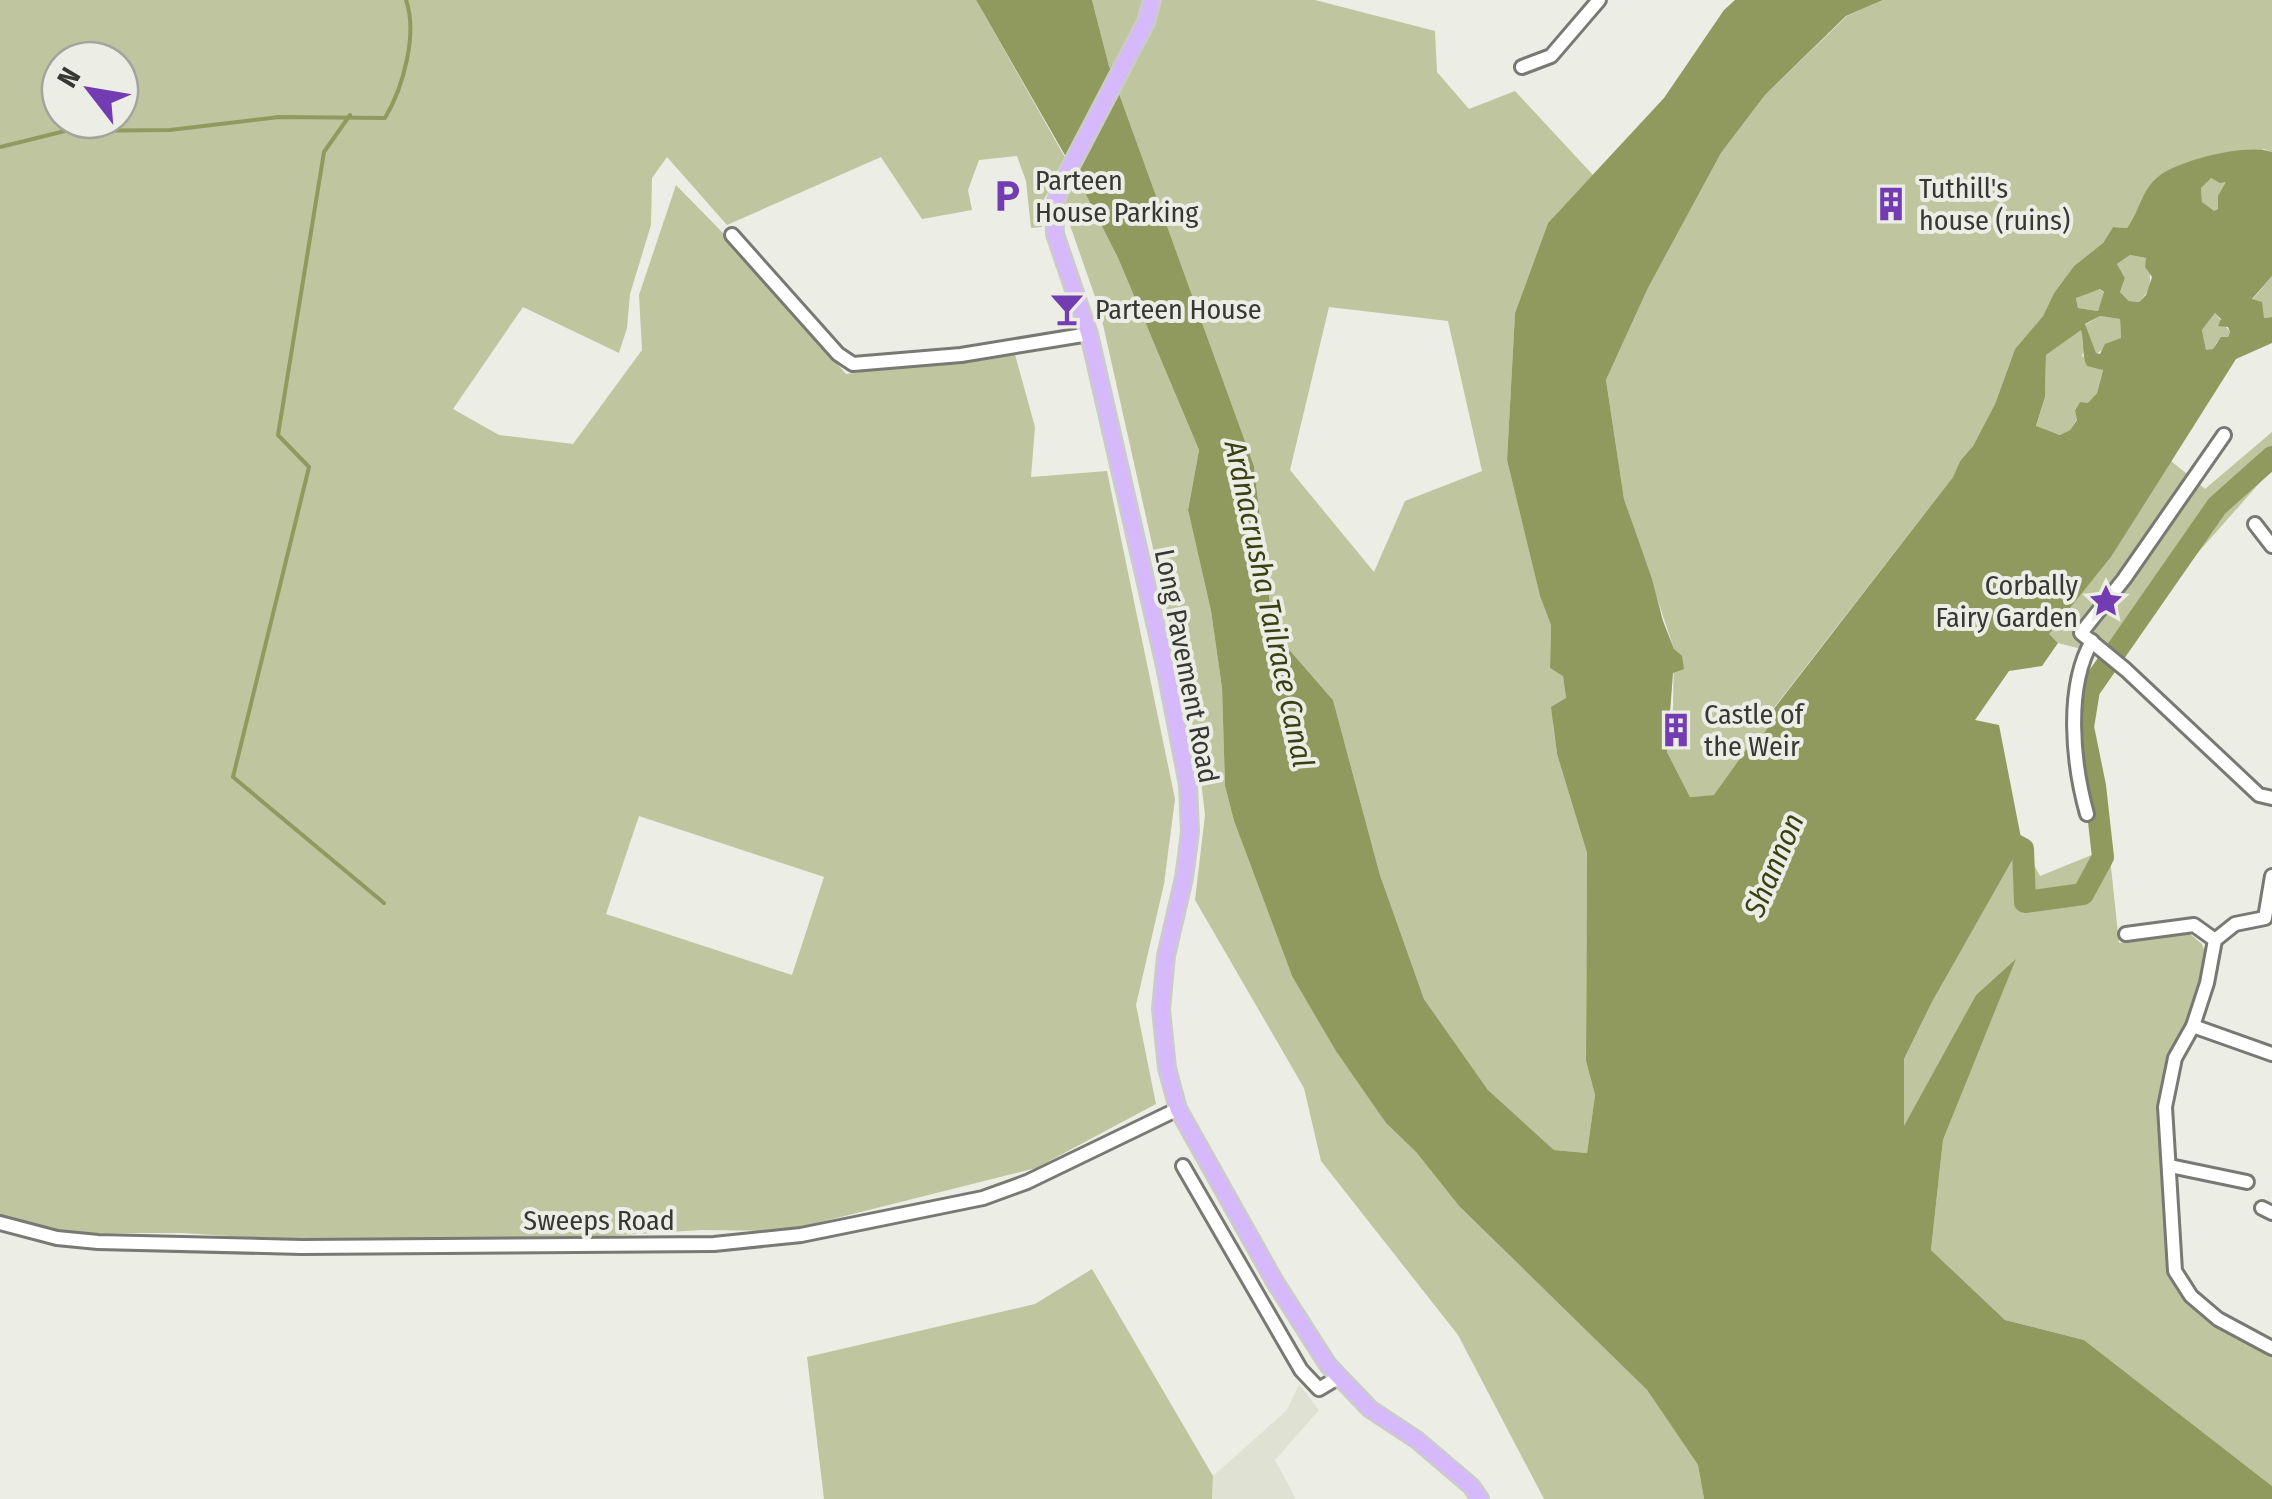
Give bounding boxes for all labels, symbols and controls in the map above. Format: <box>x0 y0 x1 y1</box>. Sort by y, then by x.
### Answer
north arrow <box>40 40 140 140</box>
text: N <box>51 62 87 93</box>
place label: Parteen House Parking <box>1035 164 1199 229</box>
place label: Tuthill's house (ruins) <box>1919 172 2070 237</box>
parking icon: Parteen House Parking <box>988 177 1026 215</box>
building icon: Tuthill's house (ruins) <box>1872 185 1910 223</box>
bar icon: Parteen House <box>1048 290 1086 328</box>
place label: Parteen House <box>1095 293 1262 326</box>
water label: Ardnacrusha Tailrace Canal <box>1217 436 1321 771</box>
street label: Long Pavement Road <box>1148 546 1225 786</box>
place label: Corbally Fairy Garden <box>1935 569 2079 634</box>
place icon: Corbally Fairy Garden <box>2087 582 2125 620</box>
place label: Castle of the Weir <box>1704 698 1806 763</box>
building icon: Castle of the Weir <box>1657 711 1695 749</box>
water label: Shannon <box>1736 808 1812 923</box>
street label: Sweeps Road <box>523 1204 675 1237</box>

